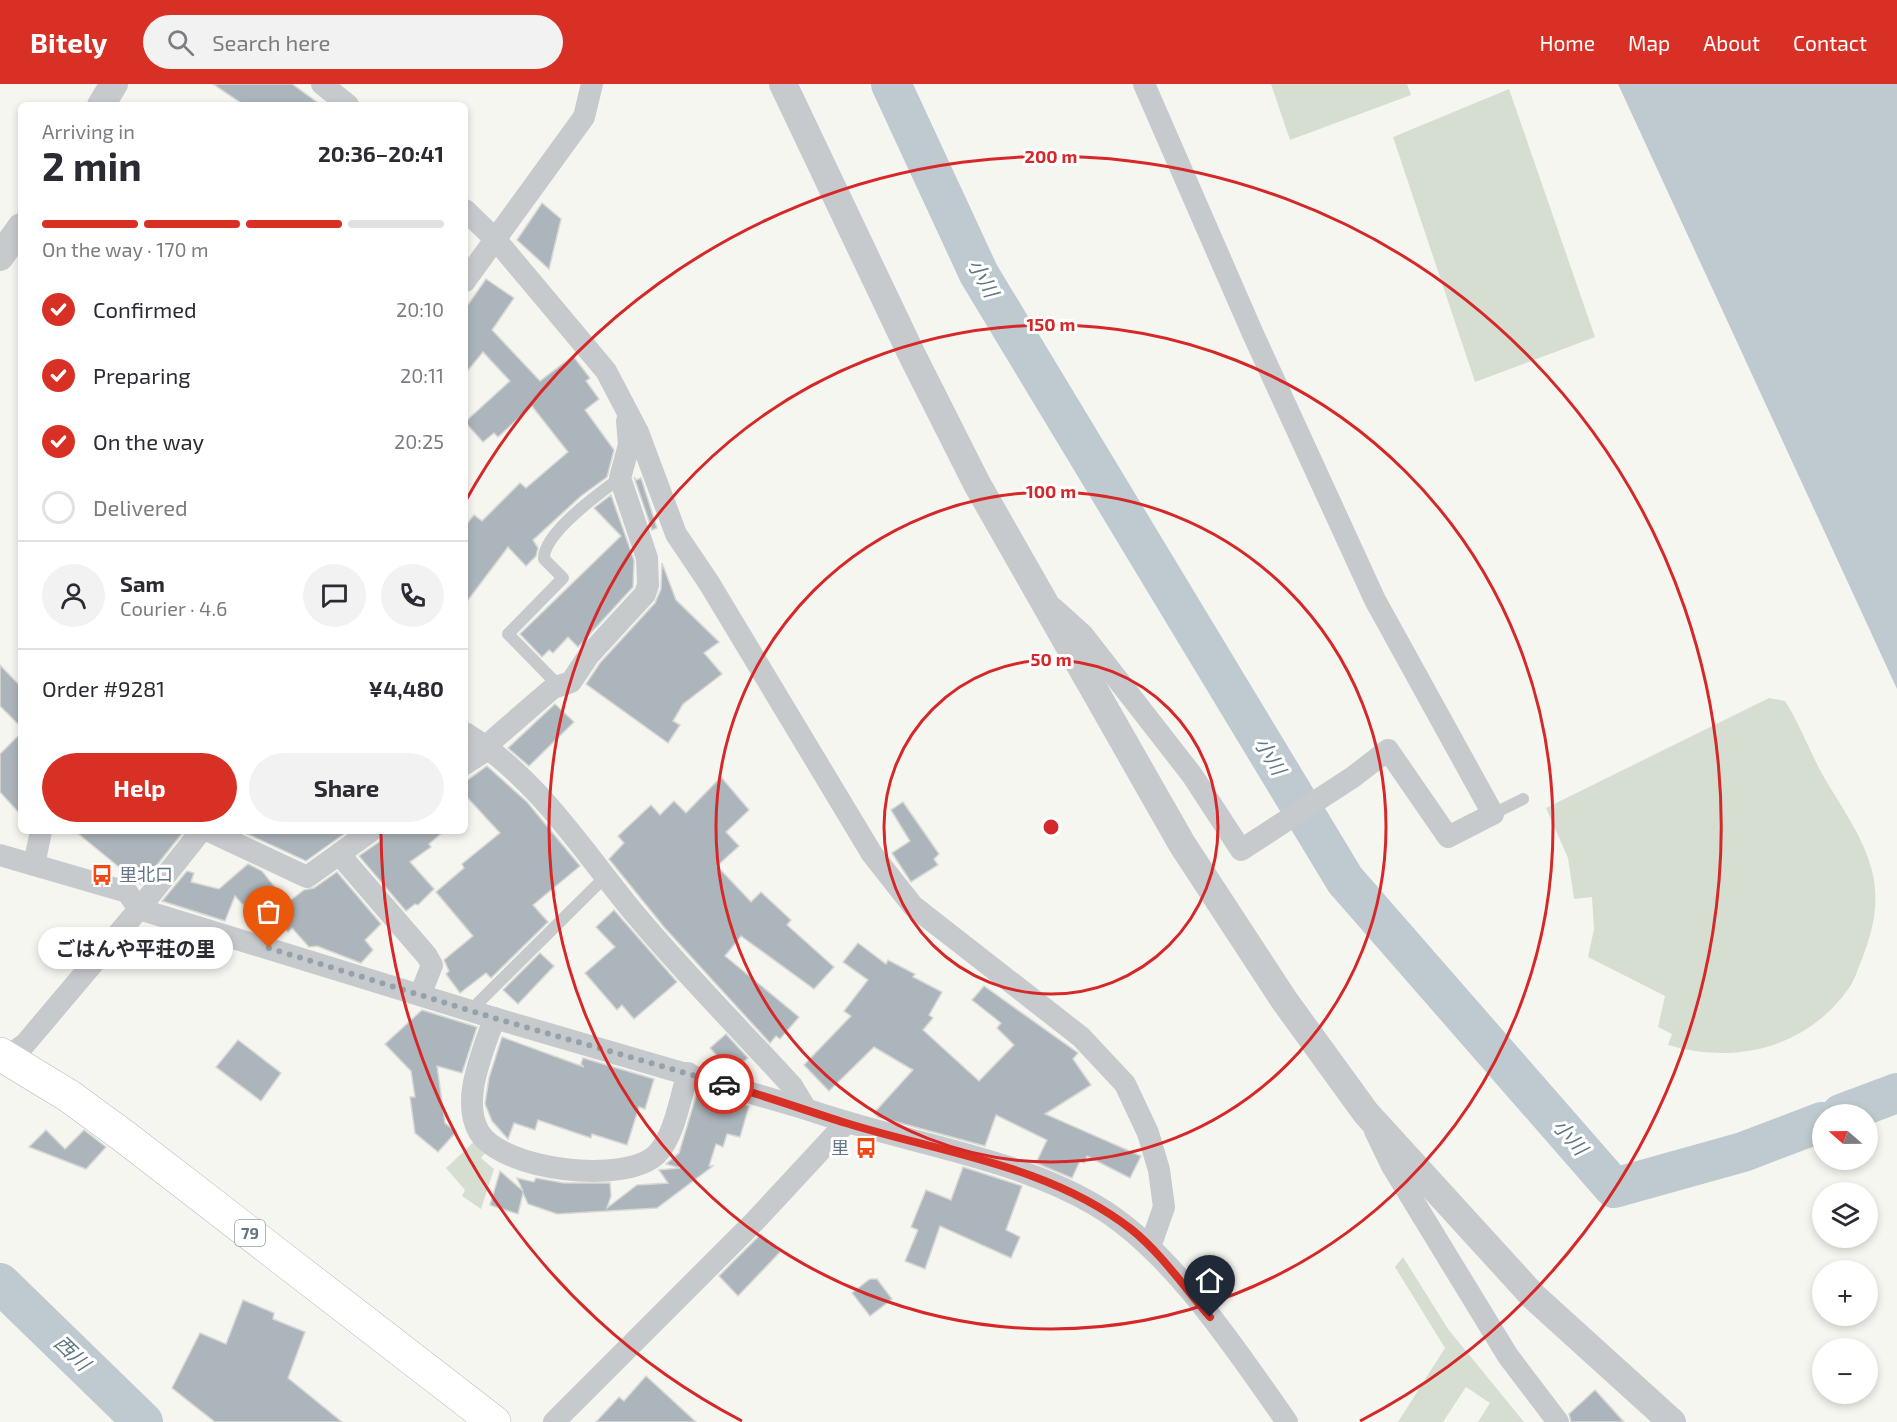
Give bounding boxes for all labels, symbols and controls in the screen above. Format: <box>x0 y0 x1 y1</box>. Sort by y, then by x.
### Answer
search box <box>143 15 563 69</box>
text: Bitely <box>30 25 107 59</box>
icon: search <box>164 26 197 59</box>
text: Search here <box>212 29 330 55</box>
text: Home <box>1539 30 1595 55</box>
text: Map <box>1628 30 1670 55</box>
text: About <box>1703 30 1760 55</box>
text: Contact <box>1793 30 1867 55</box>
text: Arriving in <box>42 119 135 143</box>
text: 20:36–20:41 <box>318 140 444 166</box>
text: 2 min <box>42 142 142 189</box>
text: 200 m <box>1025 145 1077 167</box>
text: On the way · 170 m <box>42 237 209 261</box>
water label: 小川 <box>964 254 1005 303</box>
icon: check <box>42 293 75 326</box>
text: Confirmed <box>93 296 197 322</box>
text: 20:10 <box>396 297 444 321</box>
text: 150 m <box>1027 313 1075 335</box>
icon: check <box>42 359 75 392</box>
text: Preparing <box>93 362 191 388</box>
text: 20:11 <box>400 363 444 387</box>
icon: check <box>42 425 75 458</box>
text: On the way <box>93 428 204 454</box>
text: 20:25 <box>394 429 444 453</box>
text: 100 m <box>1026 480 1076 502</box>
text: Delivered <box>93 494 188 520</box>
button: person <box>42 564 105 627</box>
button: chat <box>303 564 366 627</box>
button: phone <box>381 564 444 627</box>
text: Sam <box>120 570 165 596</box>
text: Courier · 4.6 <box>120 596 227 620</box>
text: 50 m <box>1030 648 1072 670</box>
text: Order #9281 <box>42 675 165 701</box>
text: ¥4,480 <box>369 675 444 701</box>
water label: 小川 <box>1250 732 1292 781</box>
button: Help <box>42 753 237 822</box>
button: Share <box>249 753 444 822</box>
centre of rings <box>1041 817 1061 837</box>
bus stop icon: 里北口 <box>90 863 114 887</box>
place label: 里北口 <box>119 863 173 885</box>
pin <box>243 886 294 948</box>
icon: bag <box>252 895 285 928</box>
callout: ごはんや平荘の里 <box>38 927 233 969</box>
text: ごはんや平荘の里 <box>56 936 216 960</box>
courier <box>694 1054 754 1114</box>
icon: car <box>708 1068 741 1101</box>
north arrow <box>1812 1104 1878 1170</box>
map controls <box>1812 1104 1878 1404</box>
water label: 小川 <box>1549 1113 1594 1161</box>
place label: 里 <box>831 1136 849 1158</box>
bus stop icon: 里 <box>854 1136 878 1160</box>
button: layers <box>1812 1182 1878 1248</box>
road number: 79 <box>235 1220 265 1246</box>
pin <box>1184 1255 1235 1317</box>
button: + <box>1812 1260 1878 1326</box>
icon: home <box>1193 1264 1226 1297</box>
water label: 西川 <box>50 1330 97 1376</box>
button: − <box>1812 1338 1878 1404</box>

